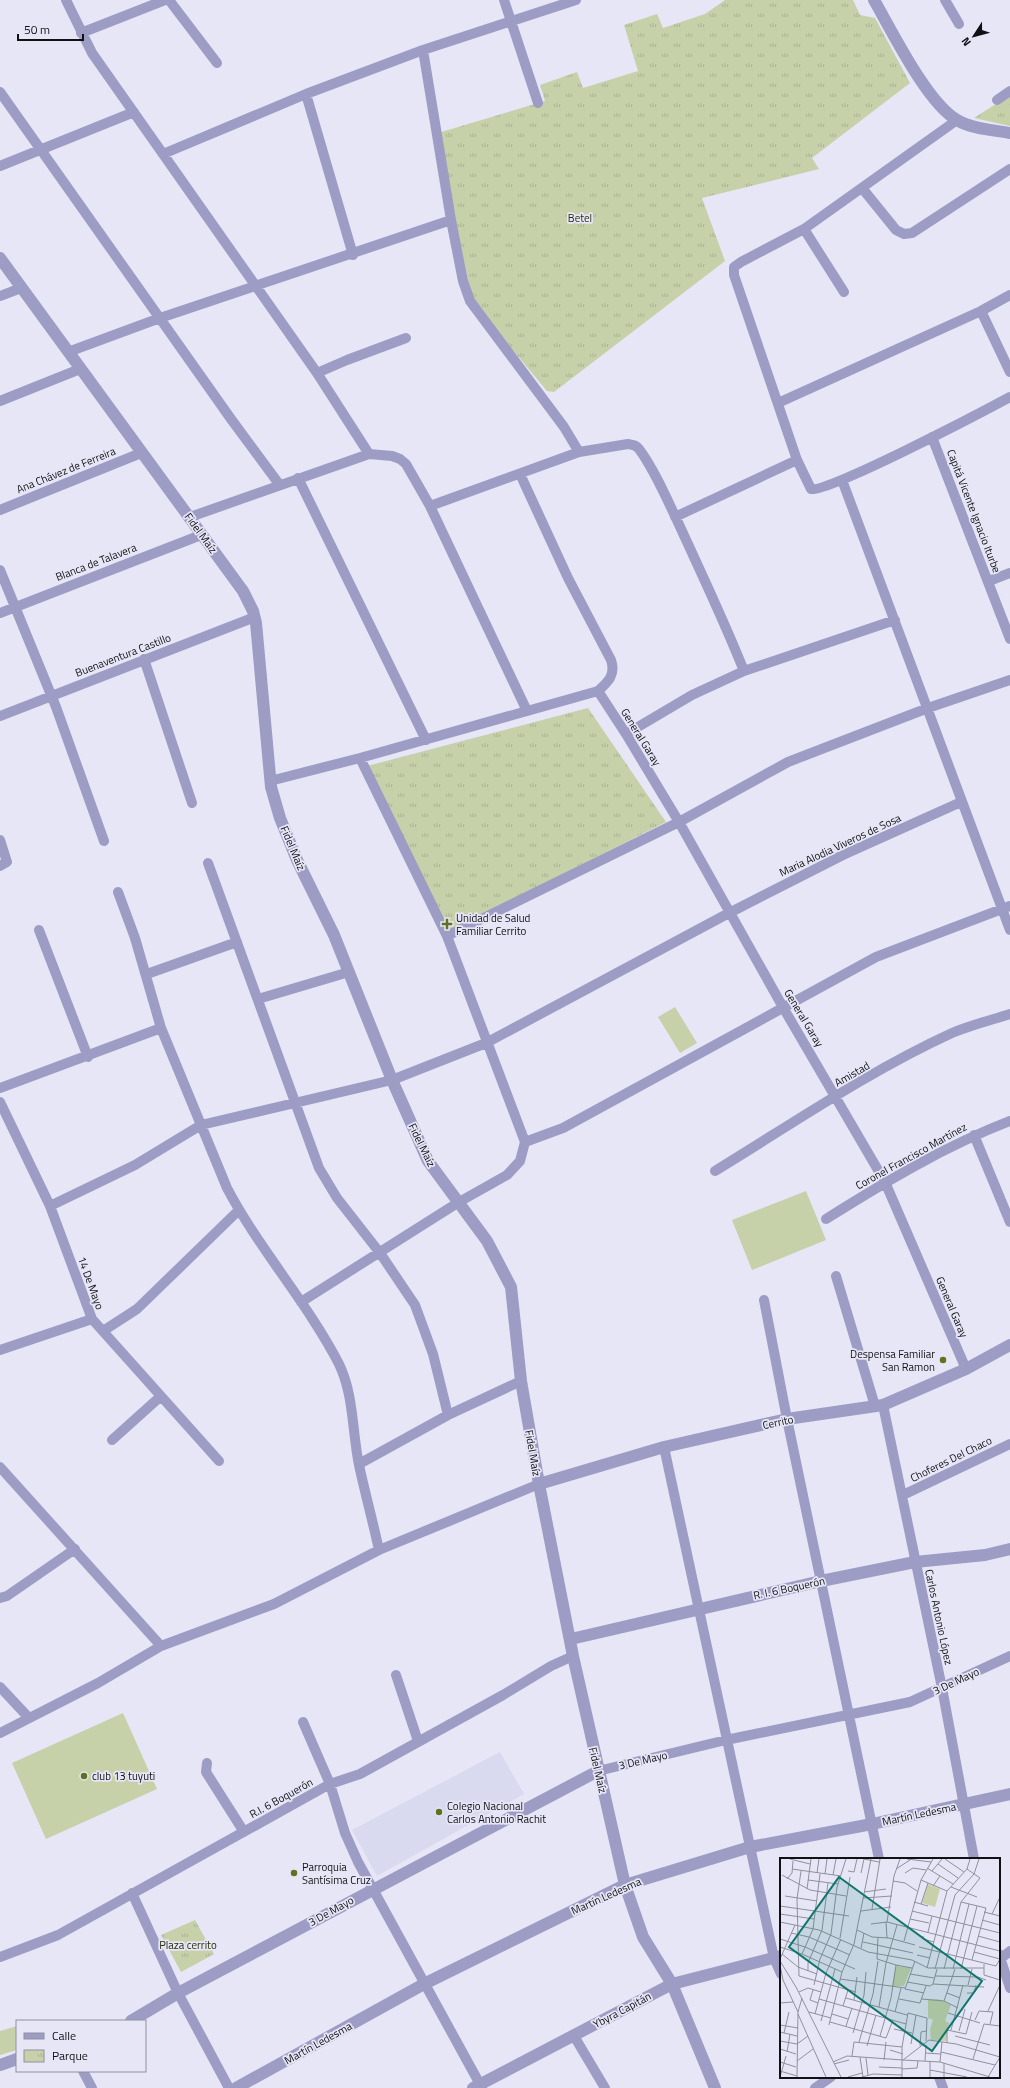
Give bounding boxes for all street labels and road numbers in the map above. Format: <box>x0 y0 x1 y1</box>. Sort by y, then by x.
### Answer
street label: Ana Chávez de Ferreira <box>14 443 118 497</box>
street label: Capitá Vicente Ignacio Iturbe <box>943 447 1005 575</box>
street label: Fidel Maíz <box>181 509 221 557</box>
street label: Blanca de Talavera <box>53 539 139 585</box>
street label: Buenaventura Castillo <box>73 629 173 681</box>
street label: General Garay <box>617 705 665 769</box>
street label: Maria Alodia Viveros de Sosa <box>776 809 904 880</box>
street label: Fidel Maíz <box>277 823 309 873</box>
street label: General Garay <box>780 986 828 1051</box>
street label: Amistad <box>831 1057 873 1091</box>
street label: Coronel Francisco Martínez <box>852 1119 970 1193</box>
street label: Fidel Maíz <box>405 1121 439 1169</box>
street label: 14 De Mayo <box>74 1254 108 1312</box>
street label: General Garay <box>932 1274 972 1341</box>
street label: Cerrito <box>761 1411 795 1433</box>
street label: Fidel Maíz <box>521 1429 545 1477</box>
street label: Choferes Del Chaco <box>907 1432 995 1486</box>
street label: Carlos Antonio López <box>921 1568 957 1666</box>
street label: R. I. 6 Boquerón <box>752 1573 826 1603</box>
street label: 3 De Mayo <box>930 1663 982 1699</box>
street label: Fidel Maíz <box>585 1745 611 1795</box>
street label: 3 De Mayo <box>617 1747 669 1773</box>
street label: R.I. 6 Boquerón <box>246 1774 316 1822</box>
street label: Martín Ledesma <box>881 1798 958 1830</box>
street label: Martín Ledesma <box>568 1873 644 1919</box>
street label: 3 De Mayo <box>306 1892 357 1930</box>
street label: Ybyra Capitán <box>590 1988 654 2032</box>
street label: Martín Ledesma <box>281 2018 355 2068</box>

